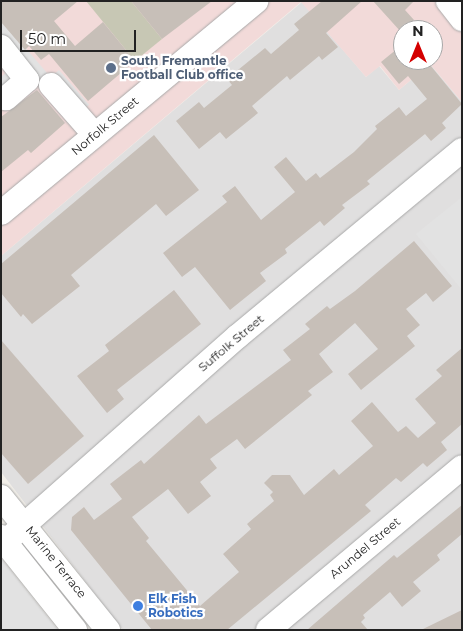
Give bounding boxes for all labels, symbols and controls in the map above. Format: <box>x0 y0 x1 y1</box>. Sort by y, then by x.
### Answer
scale bar <box>22 20 139 52</box>
north arrow <box>393 20 443 70</box>
text: N <box>412 22 424 40</box>
text: 50 m <box>28 29 66 48</box>
place label: South Fremantle Football Club office <box>121 54 243 82</box>
marker: South Fremantle Football Club office <box>105 62 117 74</box>
street label: Norfolk Street <box>68 94 142 158</box>
street label: Suffolk Street <box>195 311 267 375</box>
street label: Arundel Street <box>327 514 403 582</box>
street label: Marine Terrace <box>23 523 89 601</box>
place label: Elk Fish Robotics <box>148 592 203 620</box>
marker: Elk Fish Robotics <box>132 600 144 612</box>

